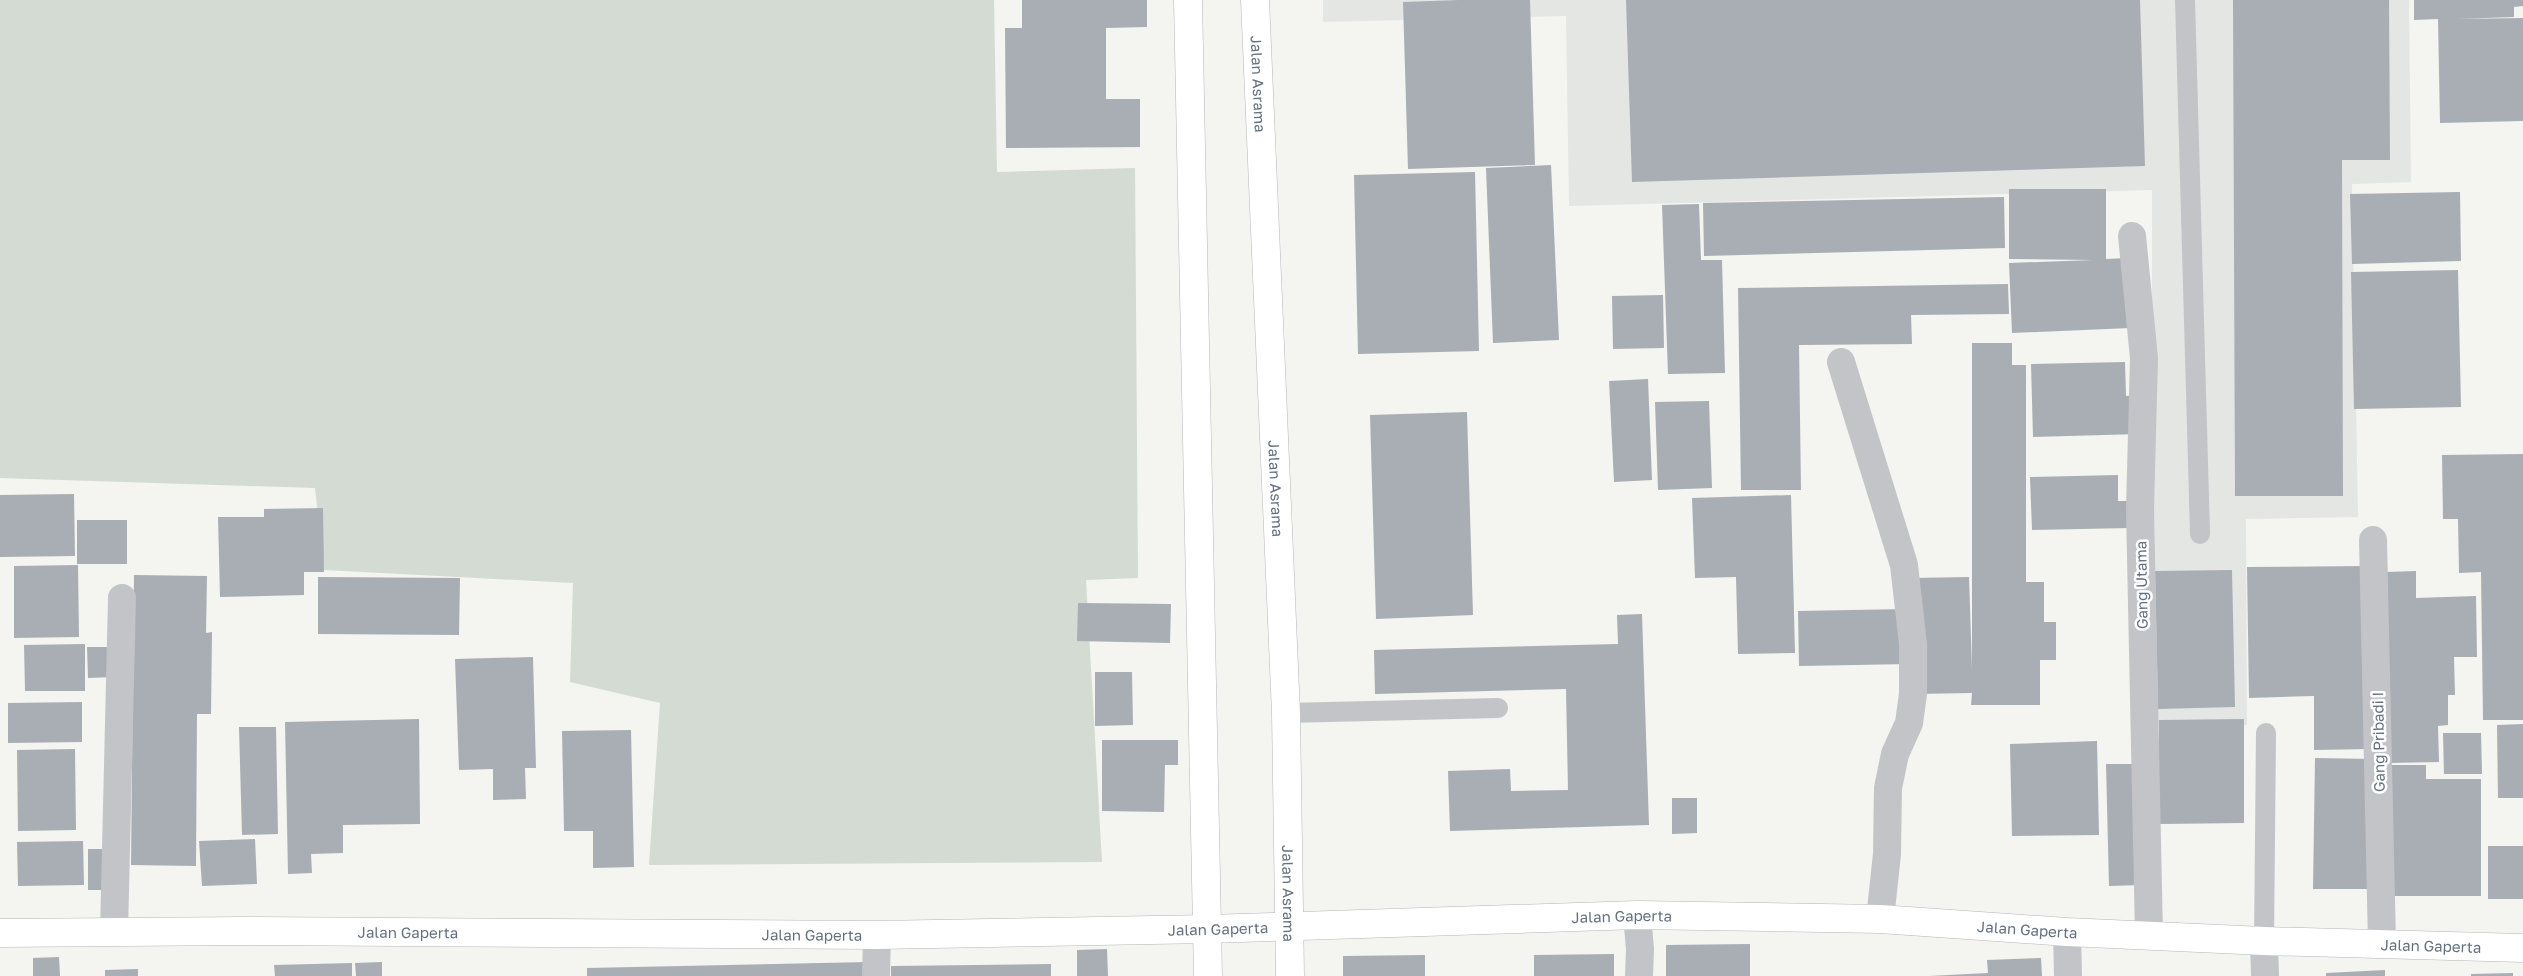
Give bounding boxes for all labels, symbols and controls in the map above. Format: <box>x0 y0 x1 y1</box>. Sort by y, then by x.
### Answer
street label: Jalan Asrama <box>1248 35 1270 133</box>
street label: Jalan Asrama <box>1265 440 1287 537</box>
street label: Gang Utama <box>2131 541 2151 629</box>
street label: Gang Pribadi I <box>2368 692 2388 792</box>
street label: Jalan Asrama <box>1279 845 1298 942</box>
street label: Jalan Gaperta <box>1571 906 1672 926</box>
street label: Jalan Gaperta <box>1976 917 2078 941</box>
street label: Jalan Gaperta <box>1167 918 1269 939</box>
street label: Jalan Gaperta <box>358 923 458 941</box>
street label: Jalan Gaperta <box>762 925 862 944</box>
street label: Jalan Gaperta <box>2380 935 2482 956</box>

